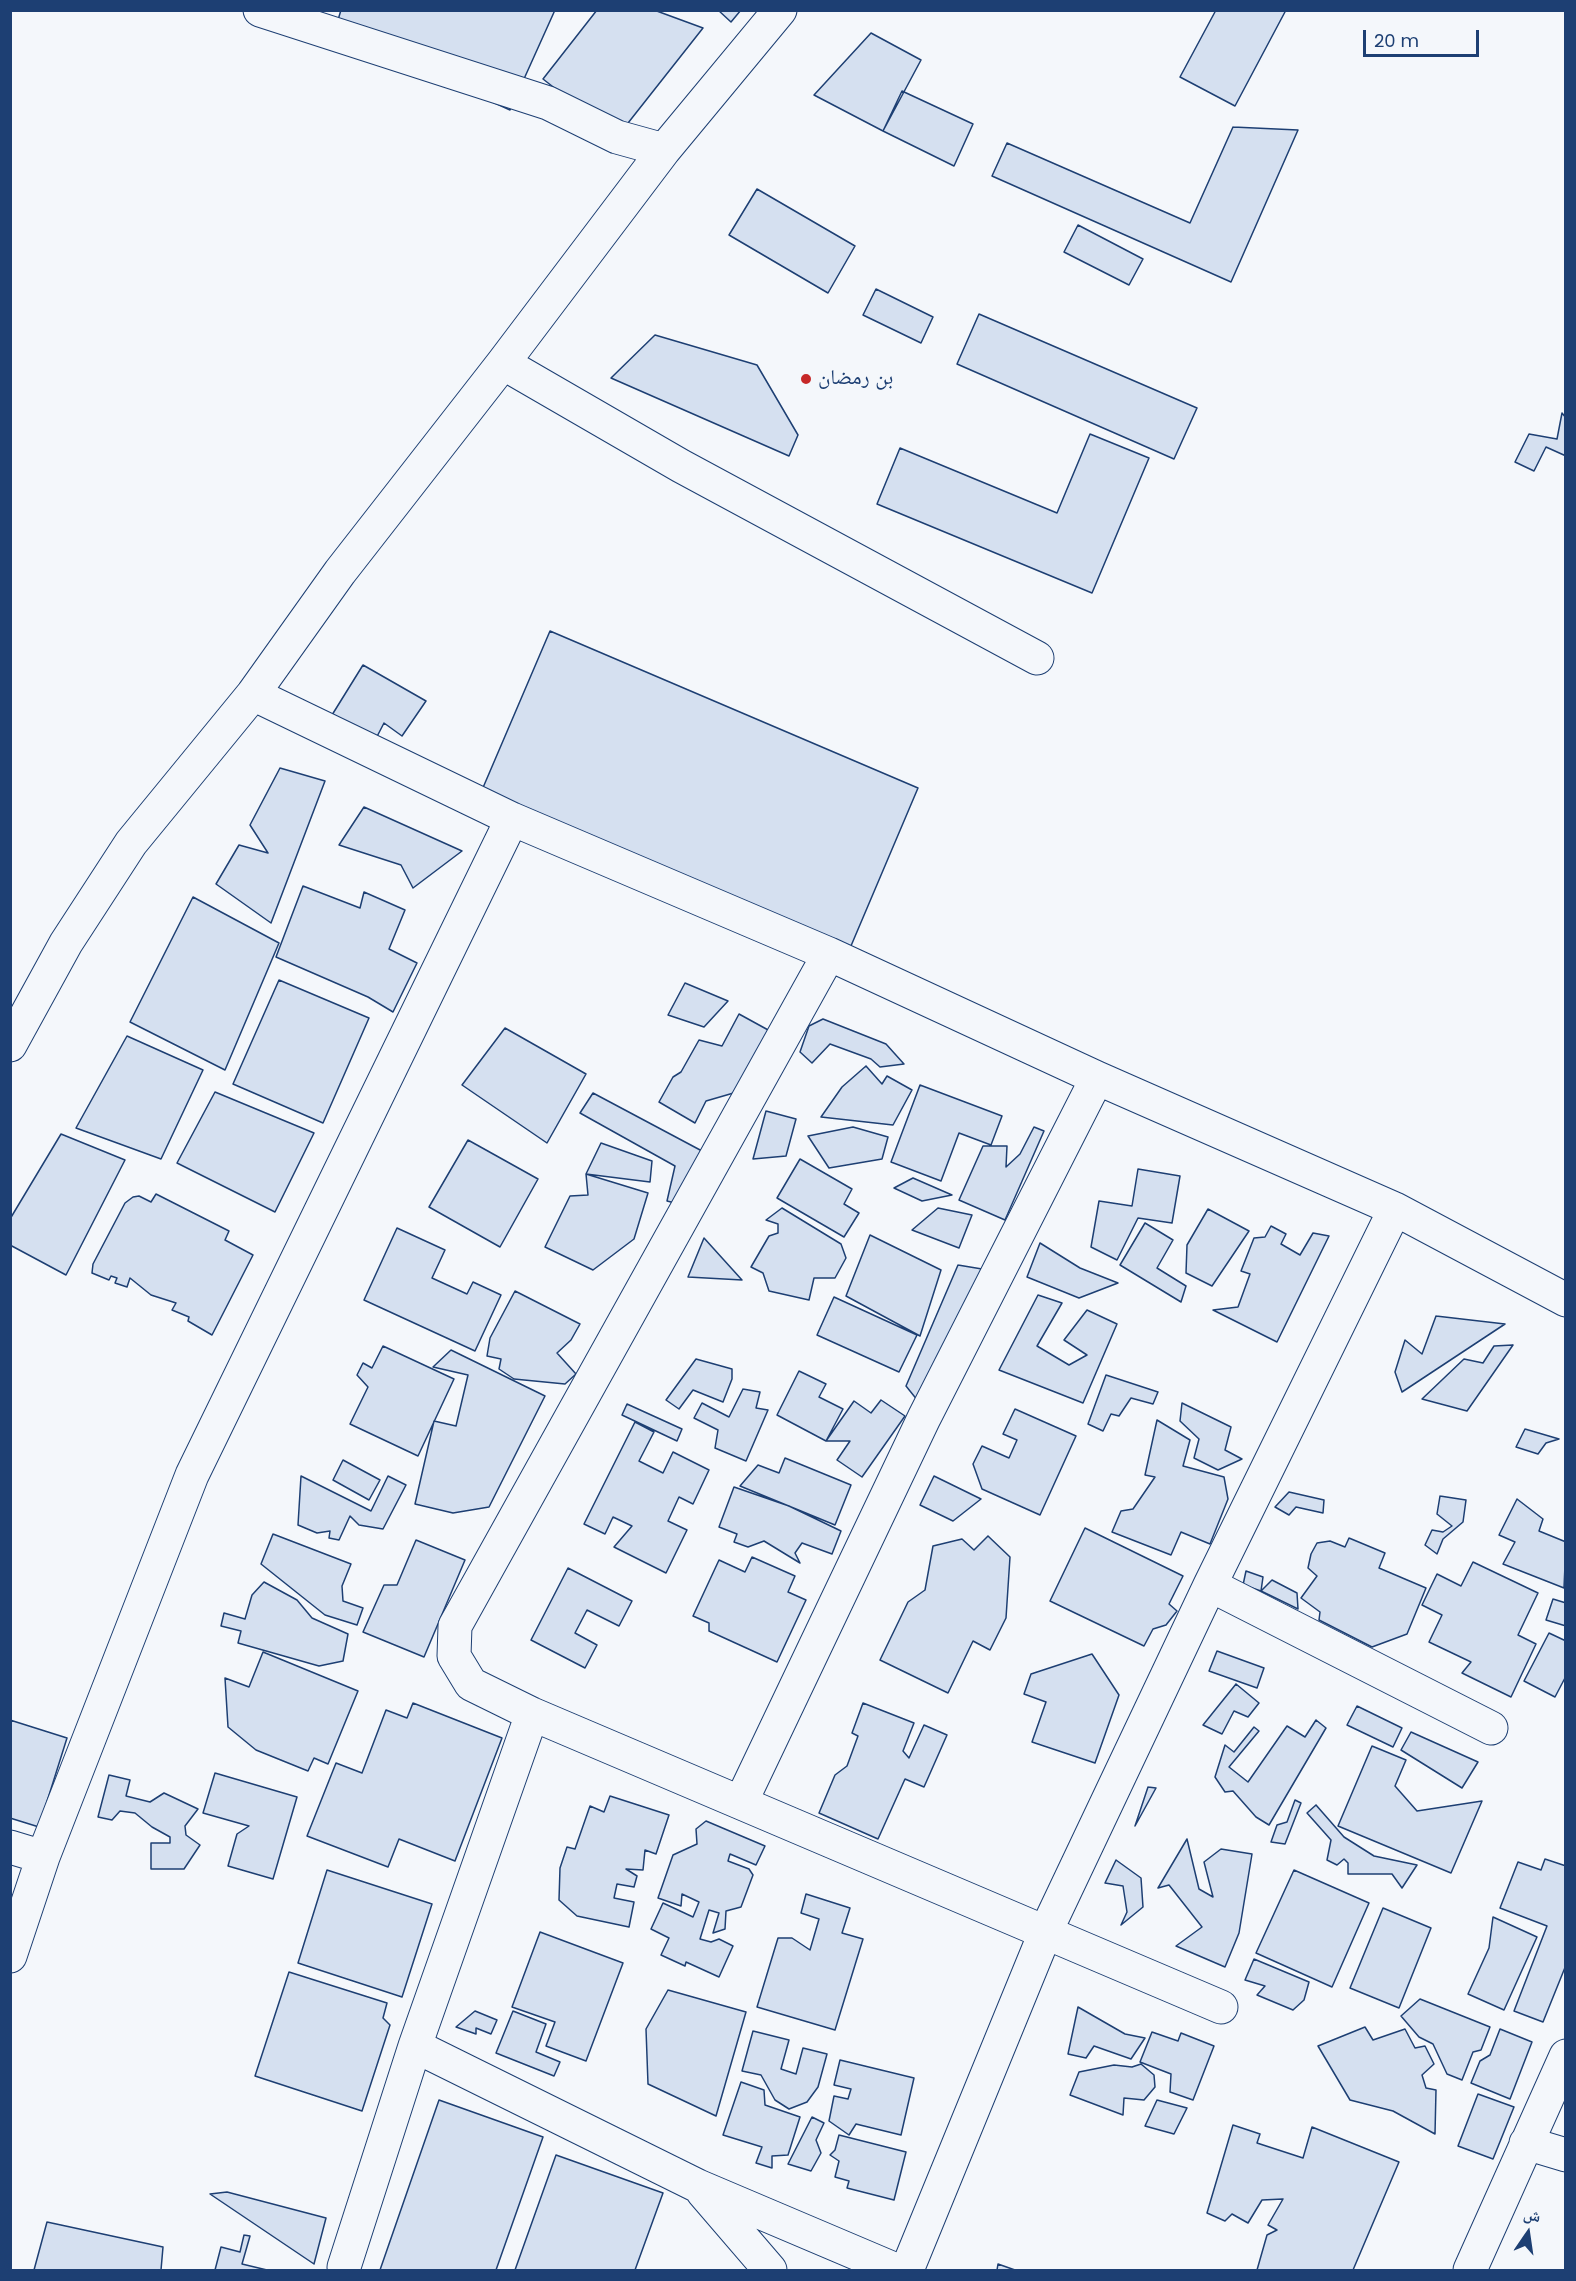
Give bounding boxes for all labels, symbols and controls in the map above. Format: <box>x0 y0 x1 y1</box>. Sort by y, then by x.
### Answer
scale bar <box>1366 18 1482 56</box>
text: 20 m <box>1374 28 1419 53</box>
place label: بن رمضان <box>818 366 893 392</box>
marker: بن رمضان <box>799 372 813 386</box>
text: ش <box>1521 2202 1543 2228</box>
north arrow <box>1498 2203 1558 2263</box>

